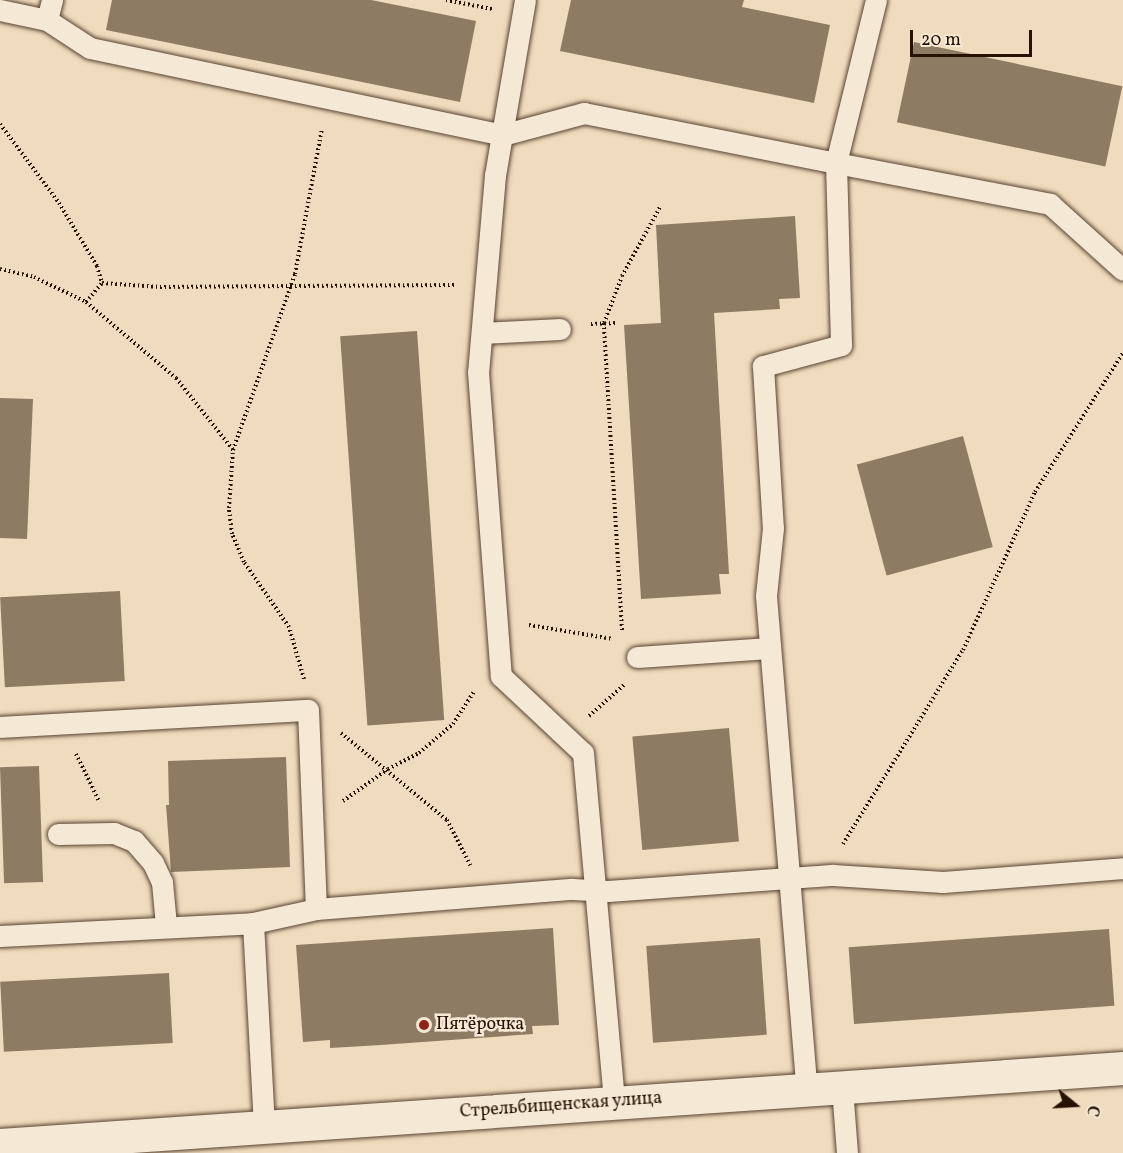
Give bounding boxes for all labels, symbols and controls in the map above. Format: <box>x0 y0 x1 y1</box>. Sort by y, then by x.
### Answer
scale bar <box>913 18 1034 56</box>
text: 20 m <box>921 28 961 53</box>
place label: Пятёрочка <box>436 1014 524 1036</box>
marker: Пятёрочка <box>417 1018 431 1032</box>
north arrow <box>1045 1075 1105 1135</box>
street label: Стрельбищенская улица <box>459 1088 663 1124</box>
text: С <box>1080 1102 1104 1119</box>

